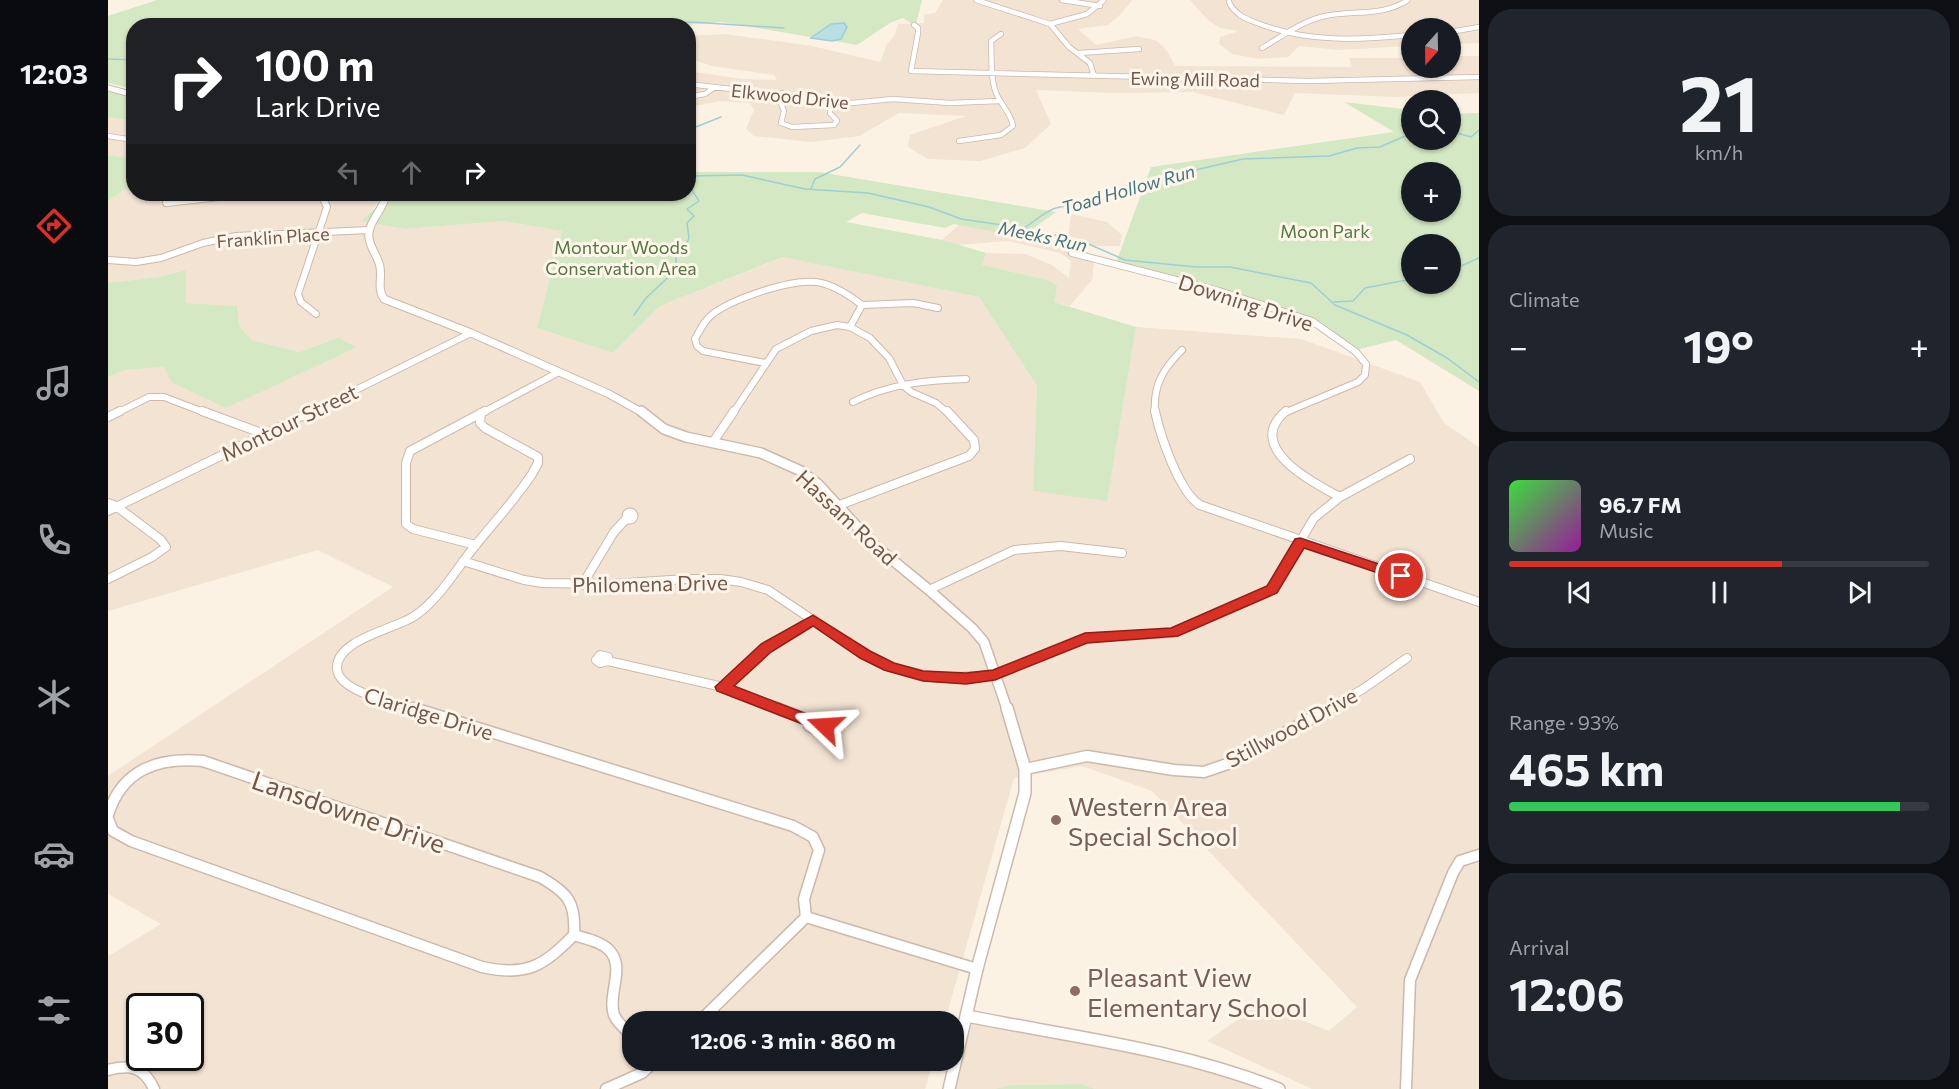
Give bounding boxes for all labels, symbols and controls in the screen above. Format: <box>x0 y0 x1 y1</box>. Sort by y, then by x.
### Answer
north arrow <box>1401 18 1461 78</box>
map controls <box>1401 18 1461 294</box>
text: 100 m <box>255 38 375 90</box>
icon: right <box>156 42 234 120</box>
text: 21 <box>1679 53 1759 148</box>
text: 12:03 <box>20 57 88 90</box>
street label: Ewing Mill Road <box>1130 67 1260 91</box>
street label: Elkwood Drive <box>730 79 850 113</box>
text: Lark Drive <box>255 90 380 123</box>
button: search <box>1401 90 1461 150</box>
text: km/h <box>1695 140 1743 164</box>
icon: left <box>332 156 365 189</box>
icon: ahead <box>395 156 428 189</box>
icon: right <box>458 156 491 189</box>
water label: Toad Hollow Run <box>1059 159 1197 219</box>
button: + <box>1401 162 1461 222</box>
icon: directions <box>33 205 75 247</box>
water label: Meeks Run <box>997 216 1089 256</box>
park label: Moon Park <box>1280 220 1370 242</box>
street label: Franklin Place <box>216 222 330 252</box>
button: − <box>1401 234 1461 294</box>
park label: Montour Woods Conservation Area <box>545 236 697 279</box>
street label: Downing Drive <box>1176 268 1316 336</box>
text: Climate <box>1509 287 1579 311</box>
text: 19° <box>1683 317 1754 372</box>
text: − <box>1509 325 1528 366</box>
text: + <box>1910 325 1929 366</box>
icon: music <box>33 362 75 404</box>
street label: Montour Street <box>216 378 362 466</box>
street label: Hassam Road <box>792 464 902 570</box>
text: 96.7 FM <box>1599 491 1682 518</box>
text: Music <box>1599 518 1653 542</box>
icon: phone <box>33 519 75 561</box>
pin <box>1375 550 1426 601</box>
icon: arrive <box>1384 559 1417 592</box>
street label: Philomena Drive <box>572 569 728 597</box>
icon: previous <box>1563 576 1596 609</box>
icon: pause <box>1703 576 1736 609</box>
icon: next <box>1843 576 1876 609</box>
icon: climate <box>33 676 75 718</box>
street label: Claridge Drive <box>361 682 497 744</box>
street label: Stillwood Drive <box>1221 682 1361 772</box>
position arrow <box>793 694 857 758</box>
text: Range · 93% <box>1509 710 1619 734</box>
text: 465 km <box>1509 740 1664 795</box>
street label: Lansdowne Drive <box>248 763 450 859</box>
place label: Western Area Special School <box>1068 790 1238 851</box>
marker: Western Area Special School <box>1049 813 1063 827</box>
icon: car <box>33 833 75 875</box>
text: Arrival <box>1509 935 1570 959</box>
place label: Pleasant View Elementary School <box>1087 961 1308 1022</box>
text: 12:06 <box>1509 965 1625 1020</box>
marker: Pleasant View Elementary School <box>1068 984 1082 998</box>
icon: filters <box>33 989 75 1031</box>
speed limit sign: 30 <box>126 993 204 1071</box>
text: 12:06 · 3 min · 860 m <box>690 1027 896 1054</box>

